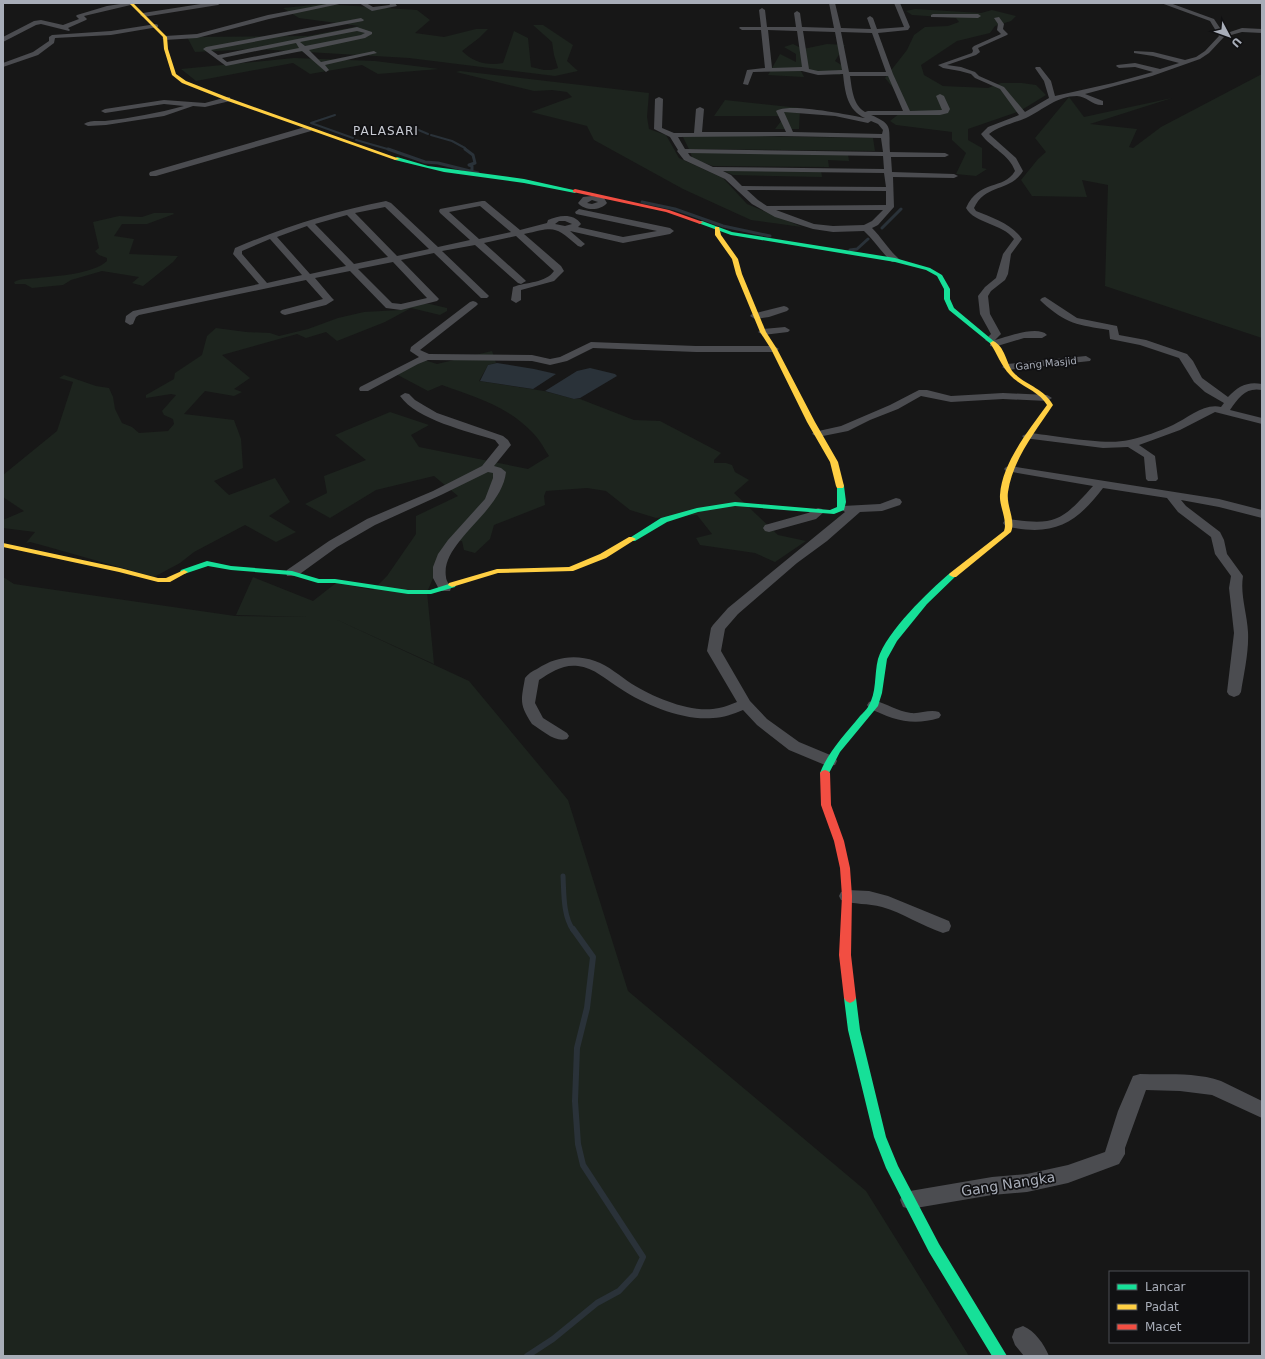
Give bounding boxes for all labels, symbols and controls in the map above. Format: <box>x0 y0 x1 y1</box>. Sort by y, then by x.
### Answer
north arrow <box>1209 16 1249 56</box>
text: U <box>1228 35 1244 50</box>
district label: PALASARI <box>353 124 419 138</box>
street label: Gang Masjid <box>1015 355 1077 372</box>
street label: Gang Nangka <box>960 1169 1056 1199</box>
legend <box>1109 1271 1249 1343</box>
text: Lancar <box>1145 1280 1186 1294</box>
text: Padat <box>1145 1300 1179 1314</box>
text: Macet <box>1145 1320 1182 1334</box>

